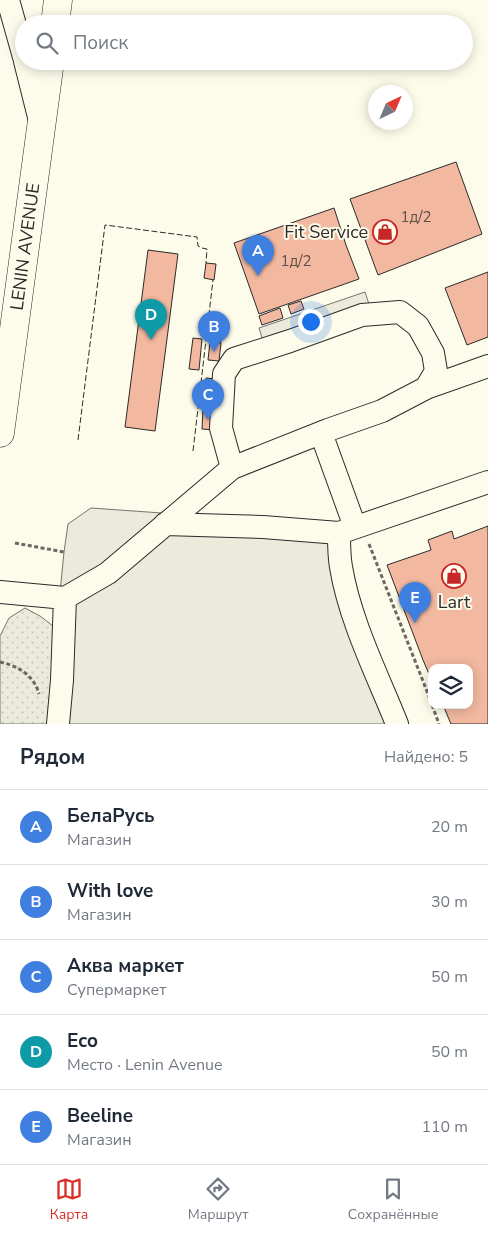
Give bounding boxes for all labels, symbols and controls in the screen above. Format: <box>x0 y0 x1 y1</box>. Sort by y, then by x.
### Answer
search box <box>15 15 473 70</box>
icon: search <box>33 29 61 57</box>
text: Поиск <box>73 30 128 56</box>
north arrow <box>368 85 413 130</box>
street label: LENIN AVENUE <box>5 182 45 312</box>
house number: 1д/2 <box>400 207 432 227</box>
shop icon: Fit Service <box>372 219 398 245</box>
place label: Fit Service <box>284 220 368 244</box>
pin: A <box>242 235 274 276</box>
house number: 1д/2 <box>280 251 312 271</box>
pin: D <box>135 299 167 340</box>
your location <box>298 309 324 335</box>
pin: B <box>198 311 230 352</box>
pin: C <box>192 379 224 420</box>
shop icon: Lart <box>441 563 467 589</box>
pin: E <box>399 582 431 623</box>
place label: Lart <box>438 590 471 614</box>
map controls <box>428 664 473 709</box>
button: layers <box>428 664 473 709</box>
text: Рядом <box>20 743 85 771</box>
text: Найдено: 5 <box>384 746 468 768</box>
text: БелаРусь <box>67 803 155 829</box>
text: A <box>30 816 42 838</box>
text: 20 m <box>431 816 468 838</box>
text: Магазин <box>67 829 132 851</box>
text: With love <box>67 878 153 904</box>
text: B <box>30 891 42 913</box>
text: 30 m <box>431 891 468 913</box>
text: Магазин <box>67 904 132 926</box>
text: Аква маркет <box>67 953 184 979</box>
text: C <box>31 966 41 988</box>
text: 50 m <box>431 966 468 988</box>
text: Супермаркет <box>67 979 166 1001</box>
text: Eco <box>67 1028 98 1054</box>
text: D <box>30 1041 42 1063</box>
text: 50 m <box>431 1041 468 1063</box>
text: Место · Lenin Avenue <box>67 1054 223 1076</box>
text: Beeline <box>67 1103 133 1129</box>
text: E <box>31 1116 41 1138</box>
text: 110 m <box>421 1116 468 1138</box>
text: Магазин <box>67 1129 132 1151</box>
tab: Карта <box>50 1175 88 1224</box>
tab: Маршрут <box>188 1175 248 1224</box>
tab: Сохранённые <box>348 1175 438 1224</box>

